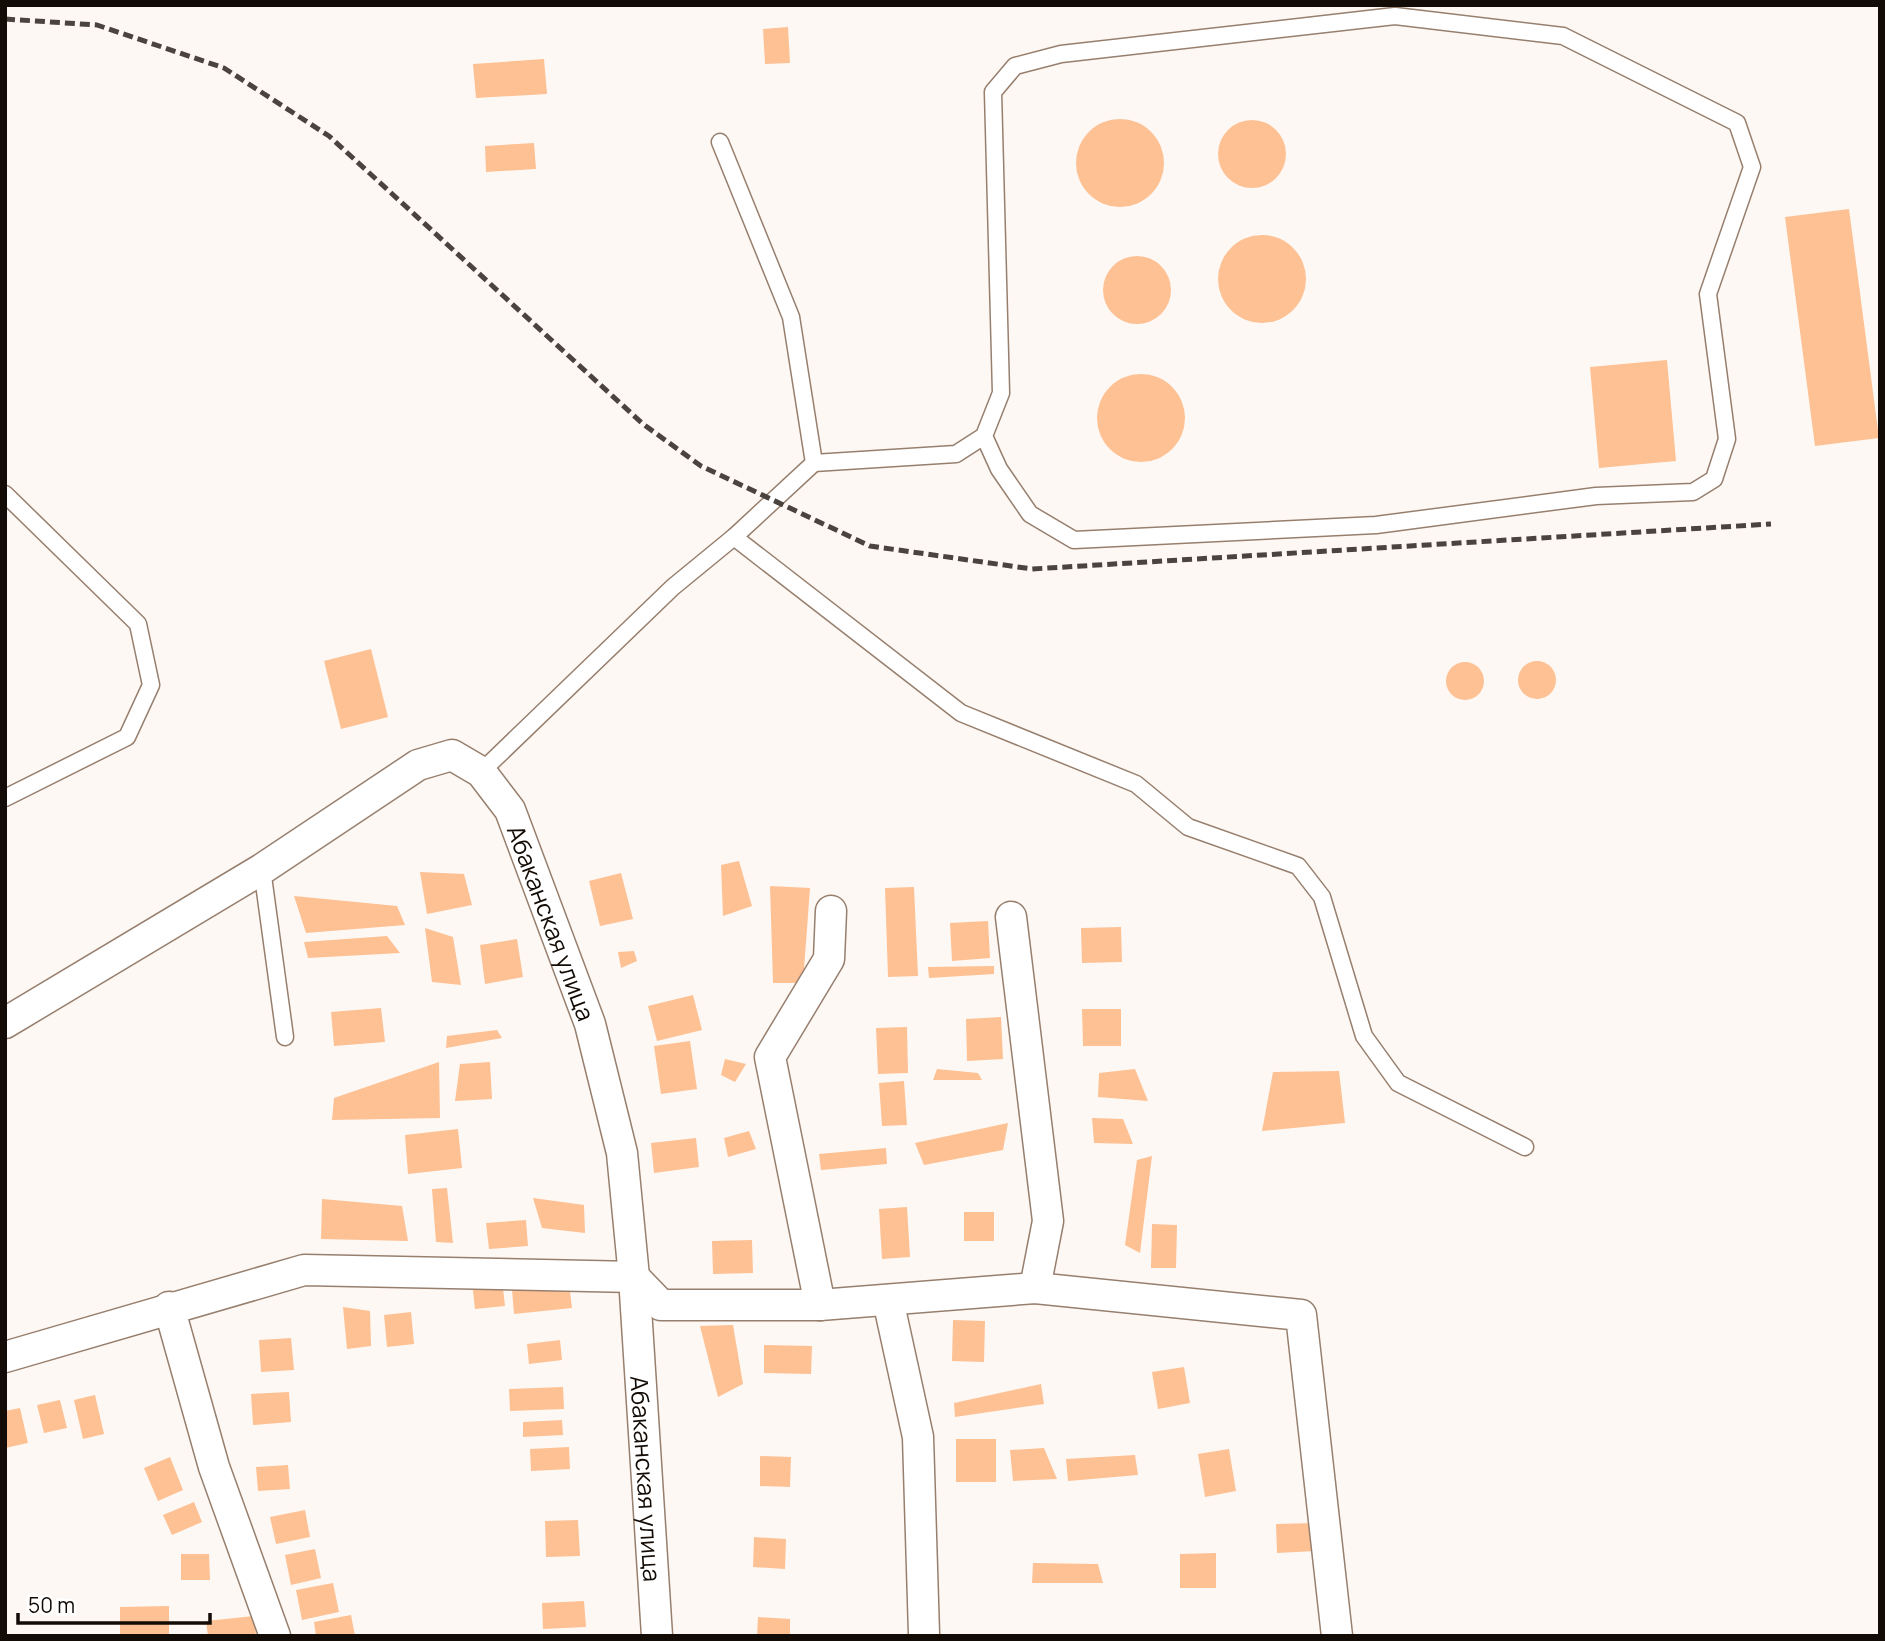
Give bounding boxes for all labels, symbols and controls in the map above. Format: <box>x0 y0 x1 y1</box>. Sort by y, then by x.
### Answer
street label: Абаканская улица <box>500 820 604 1025</box>
street label: Абаканская улица <box>624 1375 670 1583</box>
scale bar <box>18 1582 210 1626</box>
text: 50 m <box>28 1591 75 1619</box>

